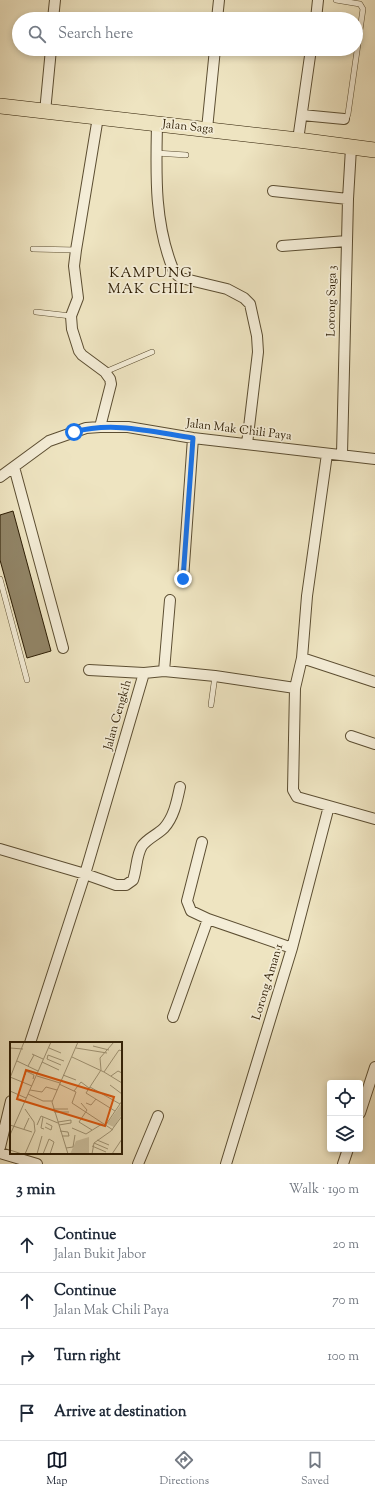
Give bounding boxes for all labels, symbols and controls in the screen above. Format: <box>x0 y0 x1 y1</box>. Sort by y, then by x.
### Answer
search box <box>12 12 363 56</box>
icon: search <box>26 23 48 45</box>
text: Search here <box>58 24 133 45</box>
street label: Jalan Saga <box>160 115 215 139</box>
district label: KAMPUNG MAK CHILI <box>108 264 194 300</box>
street label: Lorong Saga 3 <box>322 265 342 337</box>
street label: Jalan Mak Chili Paya <box>184 414 293 445</box>
route start <box>65 423 83 441</box>
route end <box>174 570 192 588</box>
street label: Jalan Cengkih <box>99 678 137 753</box>
street label: Lorong Aman 1 <box>248 942 288 1022</box>
inset map <box>10 1042 122 1154</box>
map controls <box>327 1080 363 1152</box>
button: locate <box>327 1080 363 1116</box>
button: layers <box>327 1116 363 1152</box>
text: 3 min <box>16 1178 55 1202</box>
text: Walk · 190 m <box>289 1181 359 1199</box>
text: Continue <box>54 1225 116 1246</box>
icon: ahead <box>16 1234 38 1256</box>
text: 20 m <box>333 1236 359 1254</box>
text: Jalan Bukit Jabor <box>54 1246 146 1264</box>
text: Continue <box>54 1281 116 1302</box>
icon: ahead <box>16 1290 38 1312</box>
text: 70 m <box>332 1292 359 1310</box>
text: Jalan Mak Chili Paya <box>54 1302 169 1320</box>
icon: right <box>16 1346 38 1368</box>
text: Turn right <box>54 1346 120 1367</box>
text: 100 m <box>327 1348 359 1366</box>
icon: arrive <box>16 1402 38 1424</box>
text: Arrive at destination <box>54 1402 187 1423</box>
tab: Map <box>46 1449 68 1489</box>
tab: Directions <box>160 1449 209 1489</box>
tab: Saved <box>301 1449 329 1489</box>

